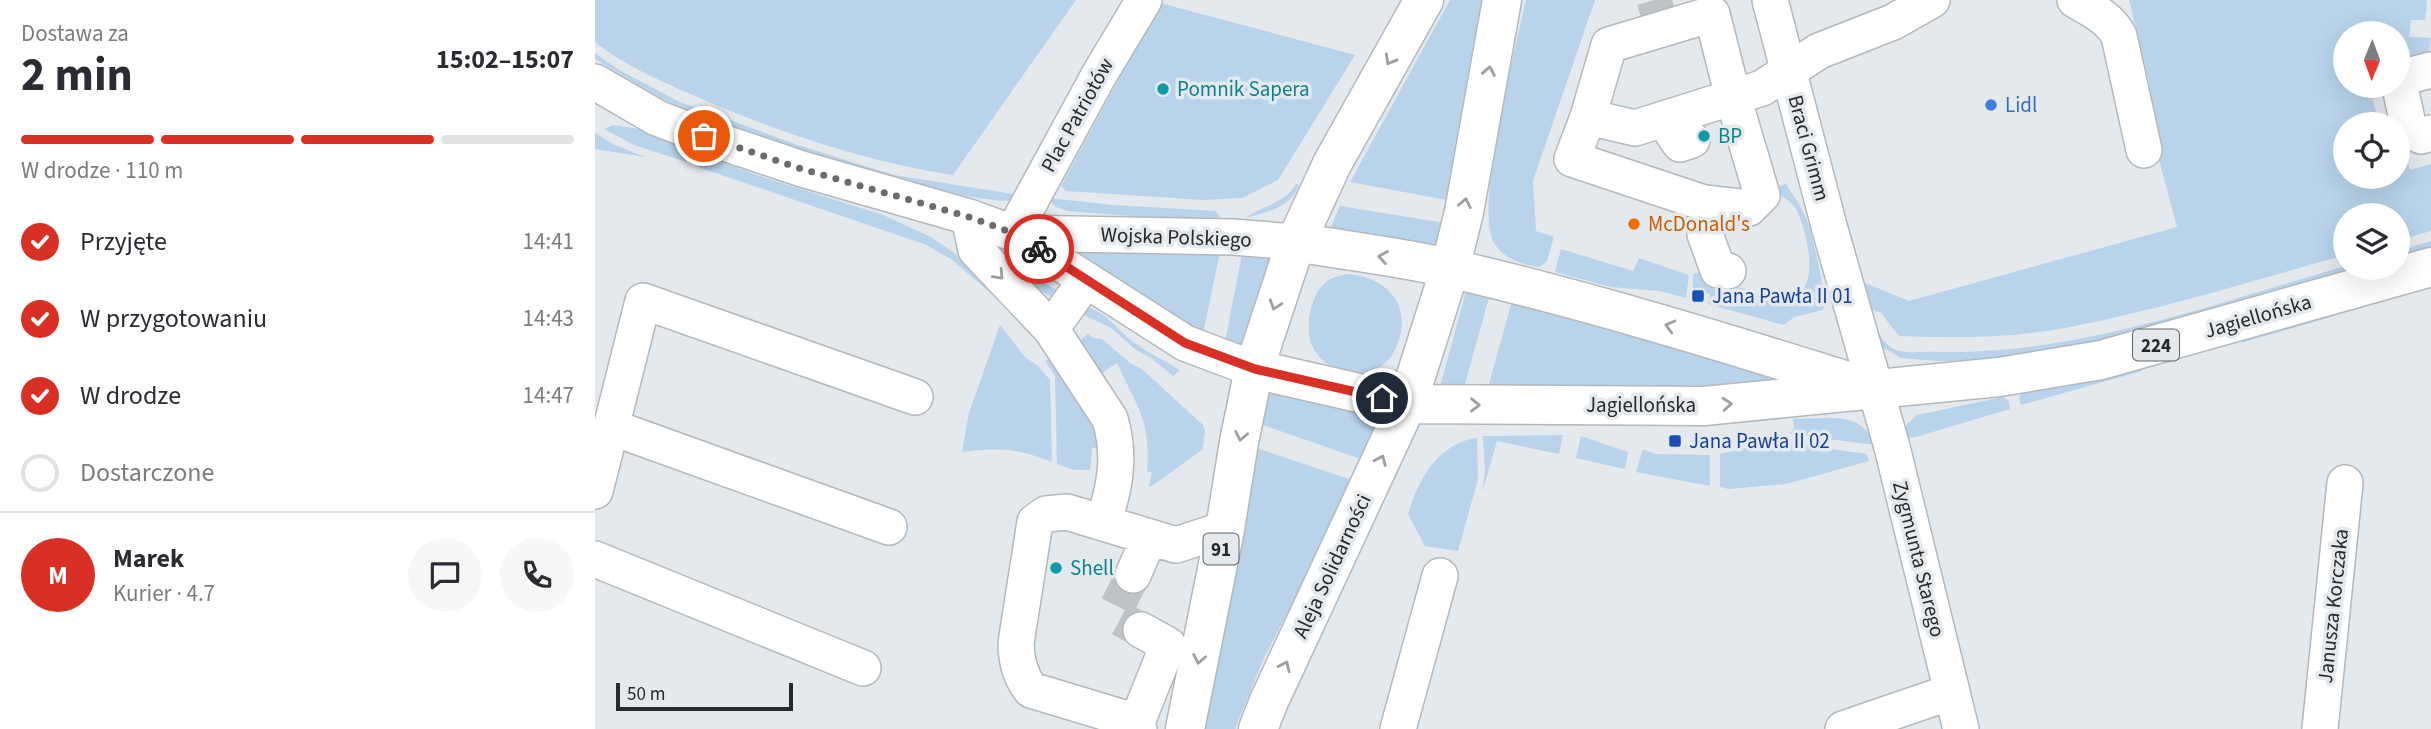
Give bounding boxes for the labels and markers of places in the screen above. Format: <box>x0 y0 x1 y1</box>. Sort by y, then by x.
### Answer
place label: Pomnik Sapera <box>1177 74 1310 104</box>
marker: Pomnik Sapera <box>1155 81 1171 97</box>
place label: Lidl <box>2005 90 2037 120</box>
marker: Lidl <box>1983 97 1999 113</box>
pin <box>674 106 734 166</box>
place label: BP <box>1718 121 1742 151</box>
marker: BP <box>1696 128 1712 144</box>
place label: McDonald's <box>1648 209 1750 239</box>
marker: McDonald's <box>1626 216 1642 232</box>
place label: Jana Pawła II 01 <box>1712 281 1853 311</box>
marker: Jana Pawła II 01 <box>1690 288 1706 304</box>
pin <box>1352 368 1412 428</box>
place label: Jana Pawła II 02 <box>1689 426 1830 456</box>
marker: Jana Pawła II 02 <box>1667 433 1683 449</box>
place label: Shell <box>1070 553 1114 583</box>
marker: Shell <box>1048 560 1064 576</box>

